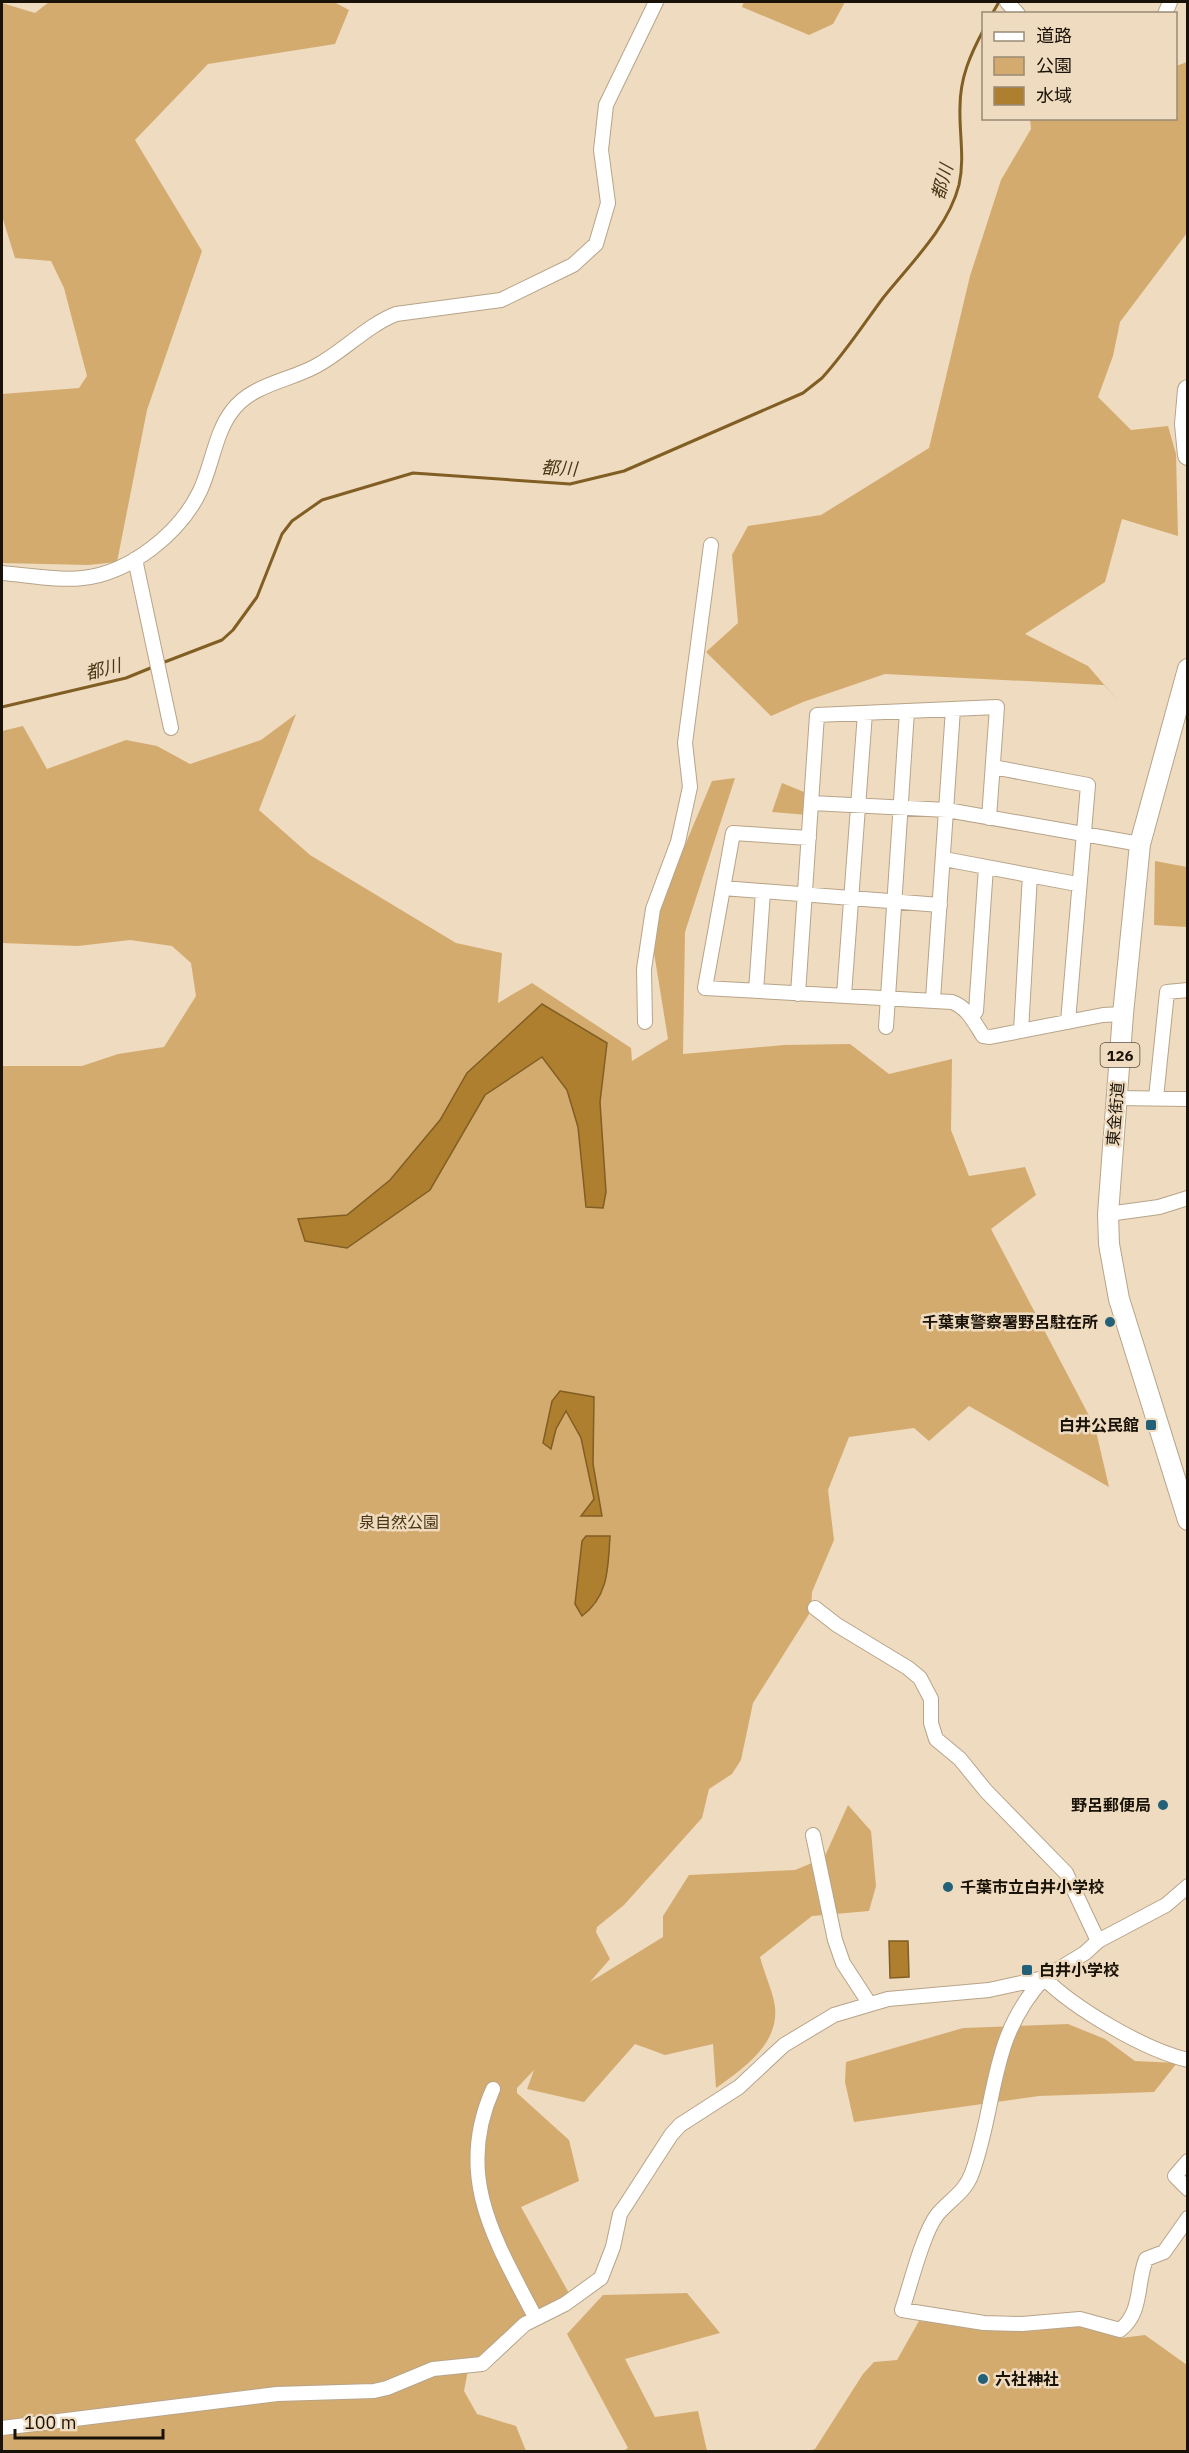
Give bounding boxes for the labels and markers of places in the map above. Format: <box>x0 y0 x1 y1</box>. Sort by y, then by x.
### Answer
place label: 千葉東警察署野呂駐在所 <box>922 1312 1098 1332</box>
marker: 千葉東警察署野呂駐在所 <box>1103 1315 1117 1329</box>
place label: 白井公民館 <box>1059 1415 1139 1435</box>
marker: 白井公民館 <box>1144 1418 1158 1432</box>
place label: 野呂郵便局 <box>1071 1795 1151 1815</box>
marker: 野呂郵便局 <box>1156 1798 1170 1812</box>
place label: 千葉市立白井小学校 <box>960 1877 1104 1897</box>
marker: 千葉市立白井小学校 <box>941 1880 955 1894</box>
place label: 白井小学校 <box>1039 1960 1119 1980</box>
marker: 白井小学校 <box>1020 1963 1034 1977</box>
place label: 六社神社 <box>995 2369 1059 2389</box>
marker: 六社神社 <box>976 2372 990 2386</box>

